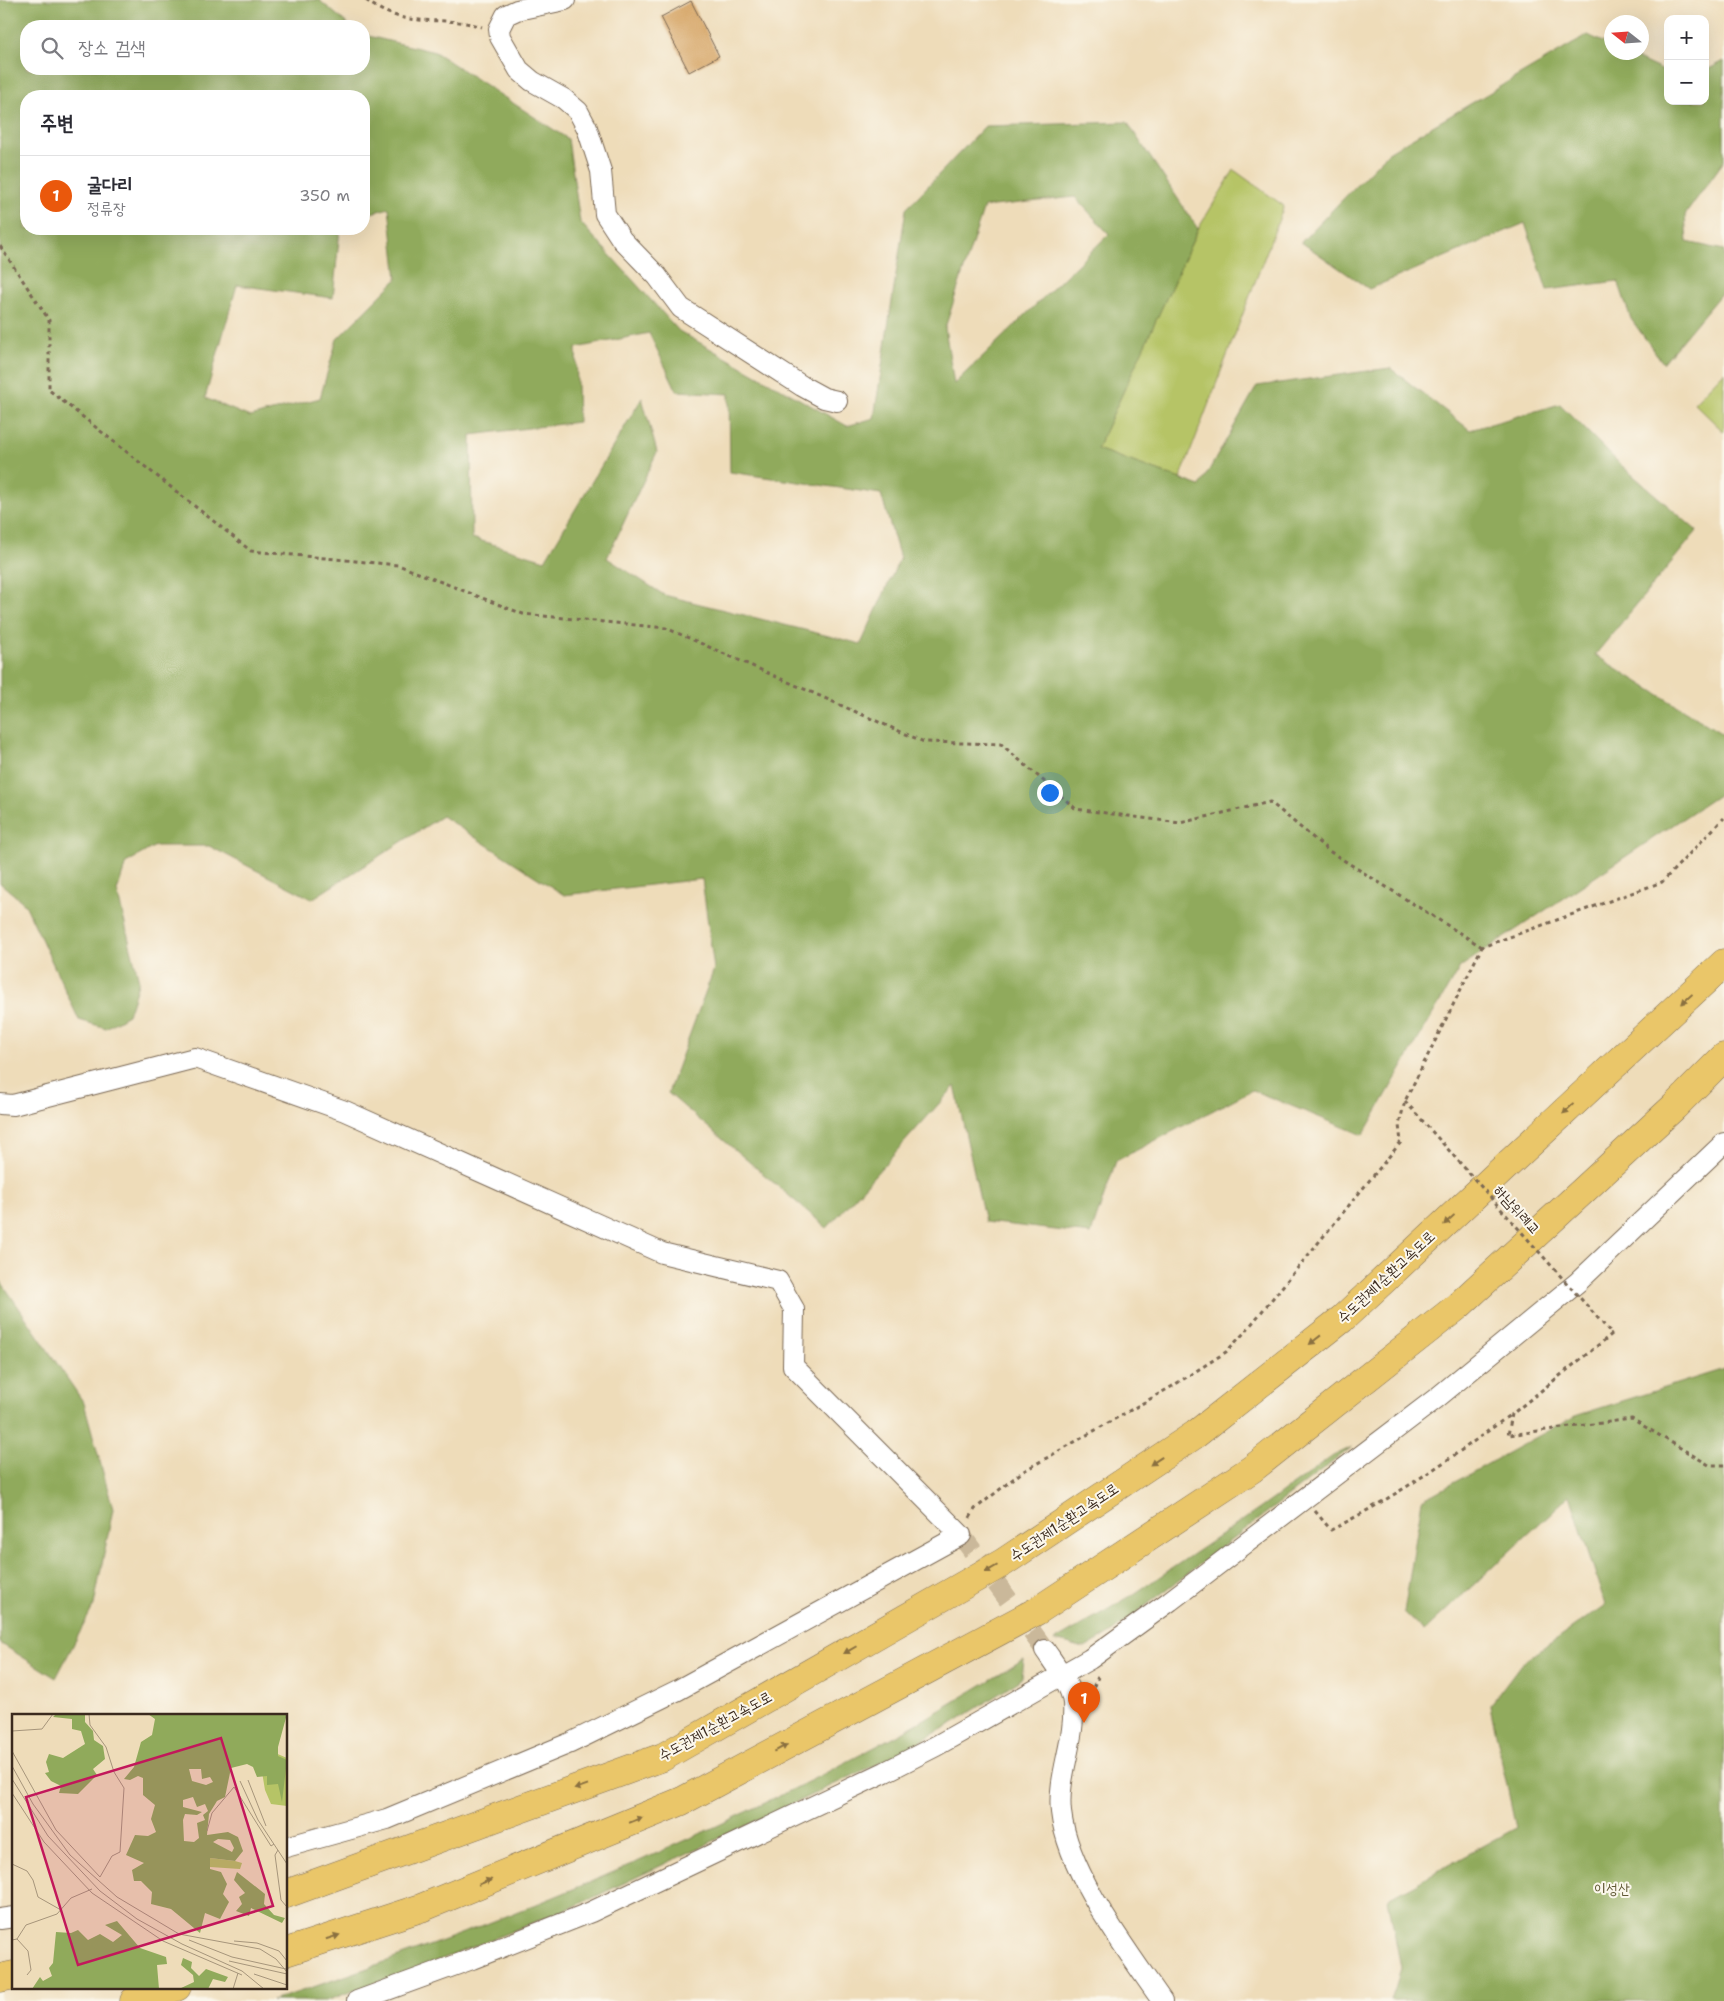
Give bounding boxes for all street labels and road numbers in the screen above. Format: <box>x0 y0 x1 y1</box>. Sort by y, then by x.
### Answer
street label: 하남위례교 <box>1489 1181 1545 1239</box>
street label: 수도권제1순환고속도로 <box>1333 1226 1439 1328</box>
street label: 수도권제1순환고속도로 <box>1006 1478 1122 1566</box>
street label: 수도권제1순환고속도로 <box>655 1686 775 1766</box>

